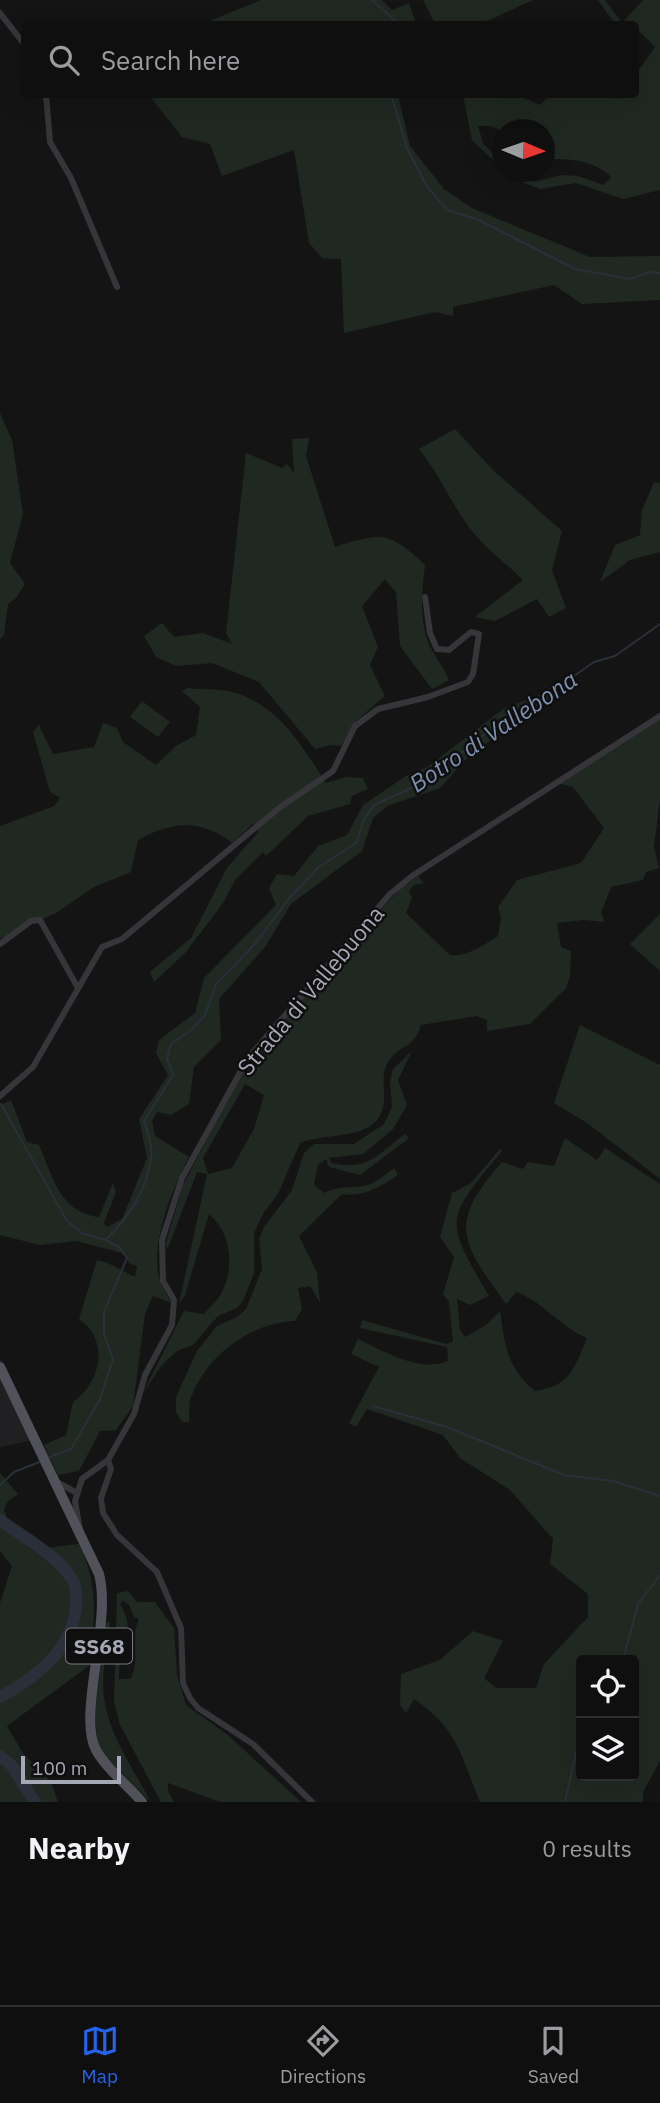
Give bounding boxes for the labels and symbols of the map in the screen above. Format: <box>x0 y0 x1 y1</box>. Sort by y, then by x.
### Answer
north arrow <box>492 119 555 182</box>
water label: Botro di Vallebona <box>403 663 583 799</box>
street label: Strada di Vallebuona <box>230 899 390 1081</box>
road number: SS68 <box>66 1628 132 1664</box>
scale bar <box>21 1753 121 1785</box>

